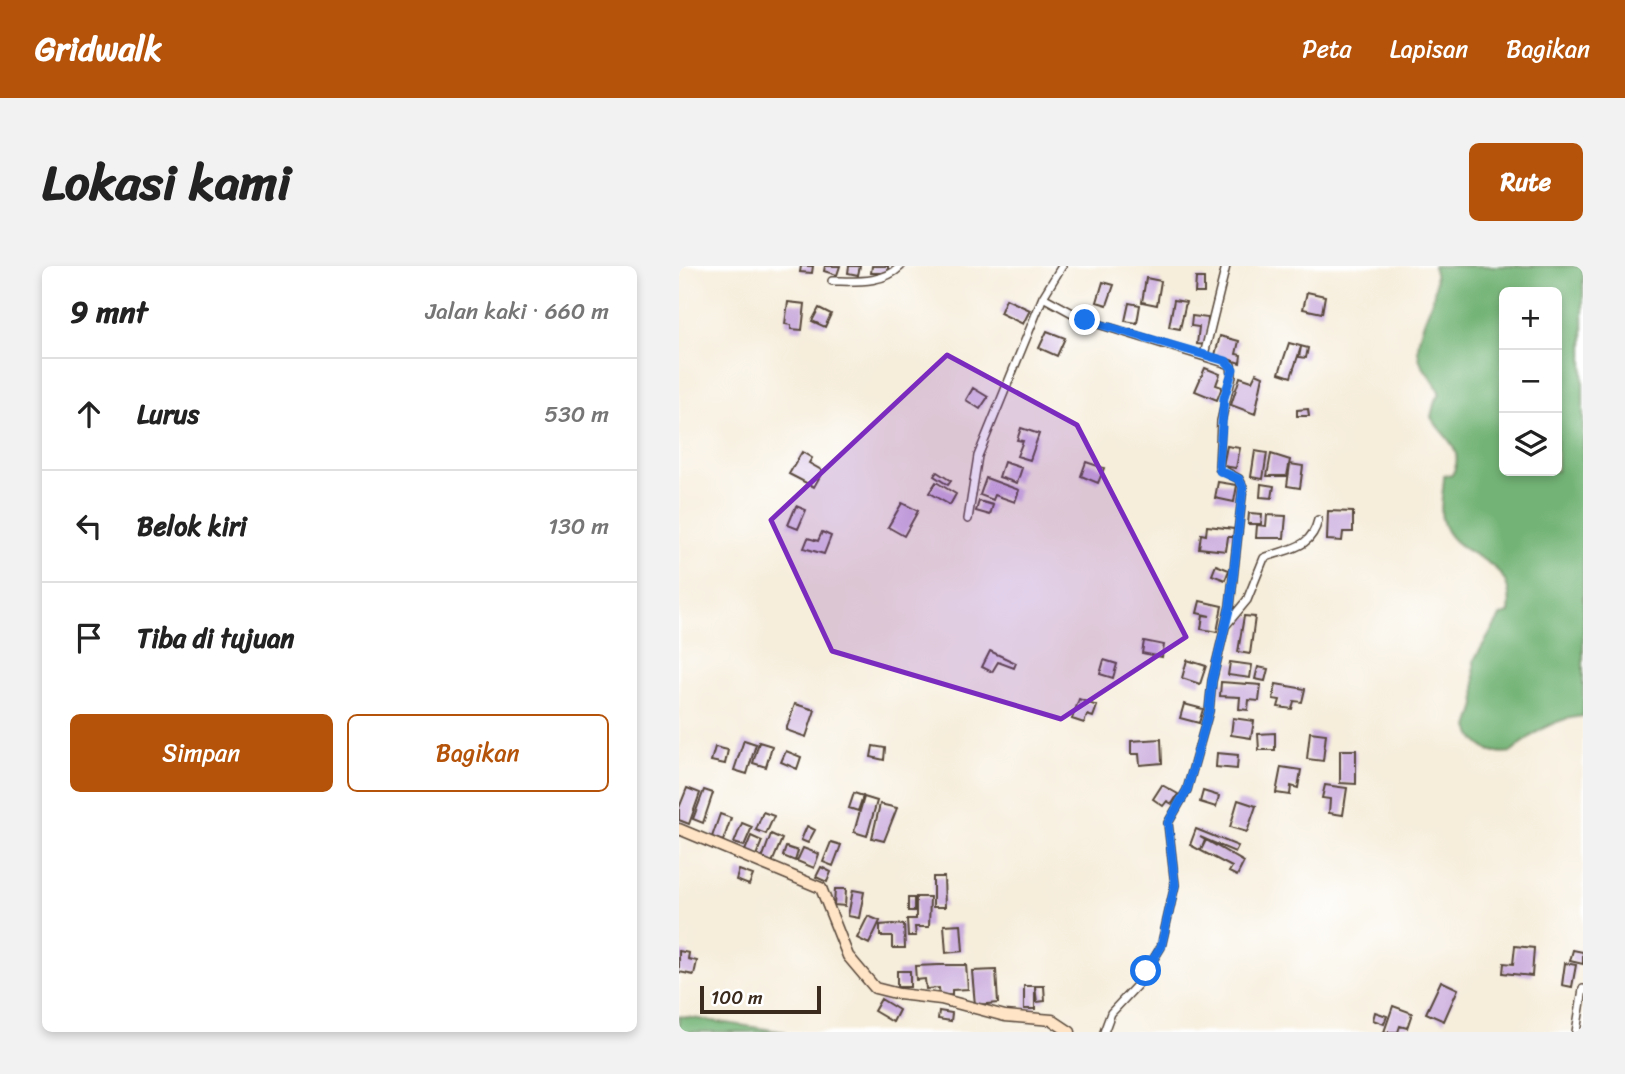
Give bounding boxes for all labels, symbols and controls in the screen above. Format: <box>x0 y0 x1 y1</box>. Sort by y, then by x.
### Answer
text: Gridwalk <box>35 20 162 78</box>
text: Peta <box>1302 28 1352 70</box>
text: Lapisan <box>1390 28 1468 70</box>
text: Bagikan <box>1506 28 1590 70</box>
text: Lokasi kami <box>42 139 291 226</box>
button: Rute <box>1469 143 1583 221</box>
text: 9 mnt <box>70 285 148 339</box>
map controls <box>1499 287 1562 476</box>
button: + <box>1499 287 1562 350</box>
text: Jalan kaki · 660 m <box>425 291 609 332</box>
route end <box>1069 304 1100 335</box>
button: − <box>1499 350 1562 413</box>
text: Lurus <box>137 391 200 437</box>
text: 530 m <box>544 394 609 435</box>
icon: ahead <box>70 395 108 433</box>
button: layers <box>1499 413 1562 476</box>
text: Belok kiri <box>137 503 247 549</box>
text: 130 m <box>548 506 609 547</box>
icon: left <box>70 507 108 545</box>
text: Tiba di tujuan <box>137 615 294 661</box>
icon: arrive <box>70 619 108 657</box>
button: Simpan <box>70 714 333 792</box>
button: Bagikan <box>347 714 609 792</box>
route start <box>1130 955 1161 986</box>
text: 100 m <box>711 981 763 1014</box>
scale bar <box>700 983 821 1015</box>

